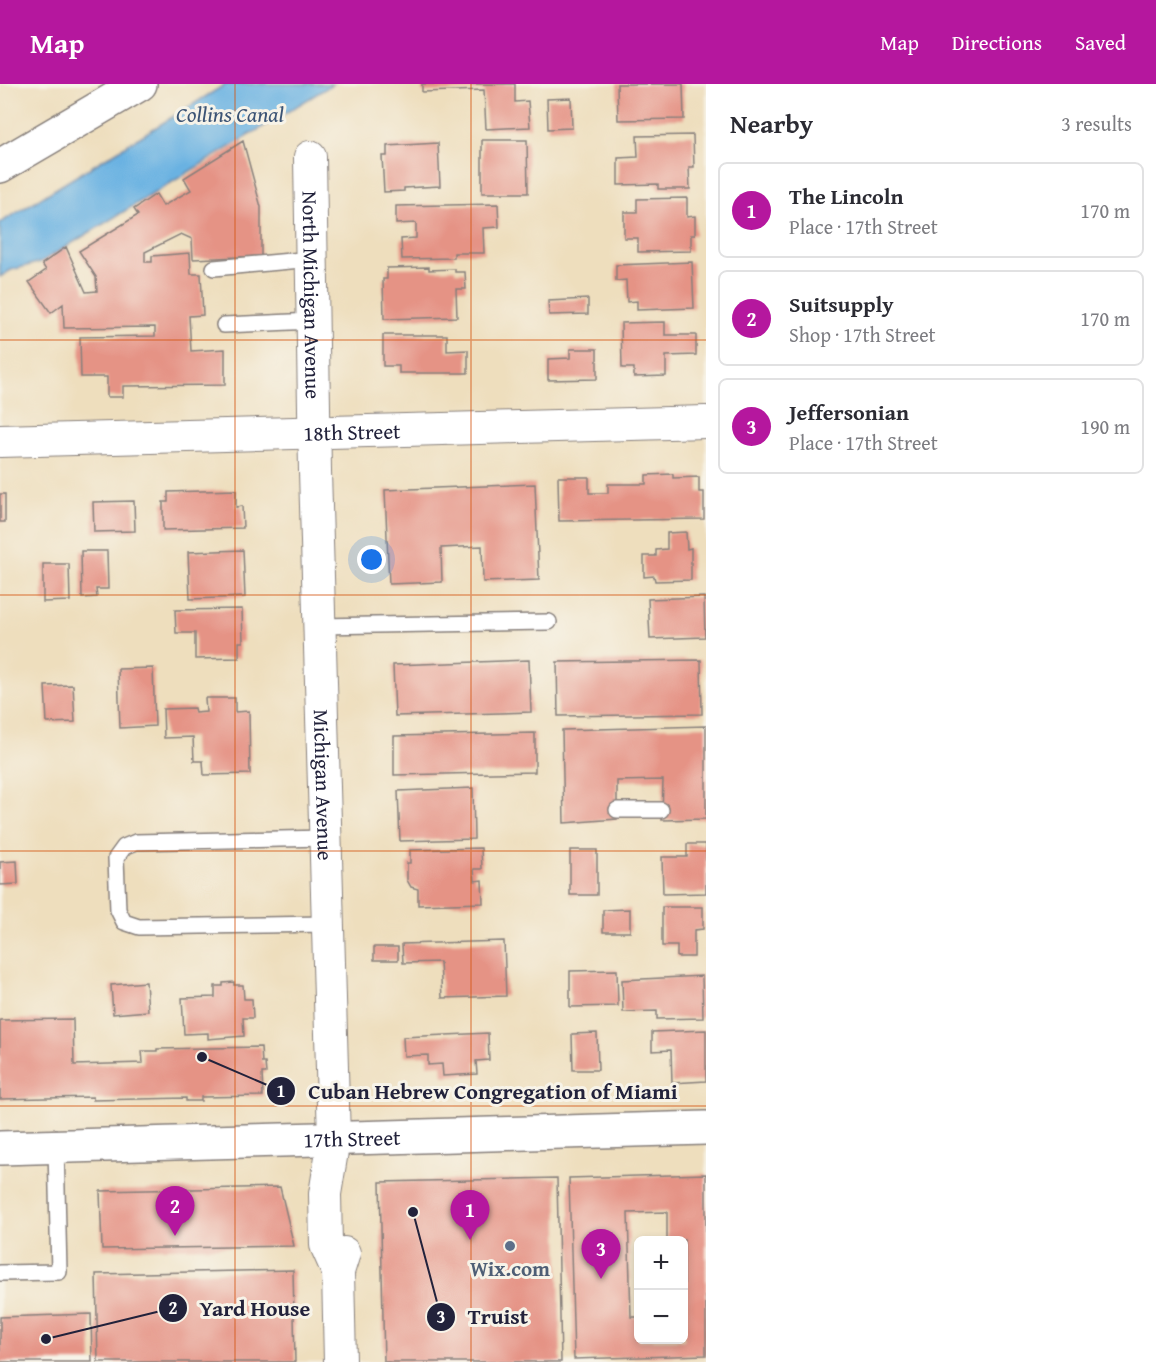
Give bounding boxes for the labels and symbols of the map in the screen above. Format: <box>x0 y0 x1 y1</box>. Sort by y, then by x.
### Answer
water label: Collins Canal <box>176 98 284 130</box>
street label: North Michigan Avenue <box>295 191 329 399</box>
street label: 18th Street <box>303 415 401 448</box>
your location <box>357 545 386 574</box>
street label: Michigan Avenue <box>306 709 342 861</box>
callout: Cuban Hebrew Congregation of Miami <box>266 1071 689 1111</box>
text: Cuban Hebrew Congregation of Miami <box>308 1075 678 1107</box>
text: 1 <box>276 1077 286 1104</box>
street label: 17th Street <box>303 1121 401 1155</box>
pin: 2 <box>156 1186 195 1236</box>
pin: 1 <box>450 1190 490 1240</box>
pin: 3 <box>582 1230 620 1279</box>
marker: Wix.com <box>503 1239 517 1253</box>
place label: Wix.com <box>470 1253 550 1284</box>
callout: Yard House <box>158 1288 322 1328</box>
text: Yard House <box>200 1292 311 1324</box>
text: 2 <box>168 1294 178 1321</box>
callout: Truist <box>426 1297 540 1337</box>
text: Truist <box>468 1300 529 1332</box>
text: 3 <box>436 1303 446 1330</box>

